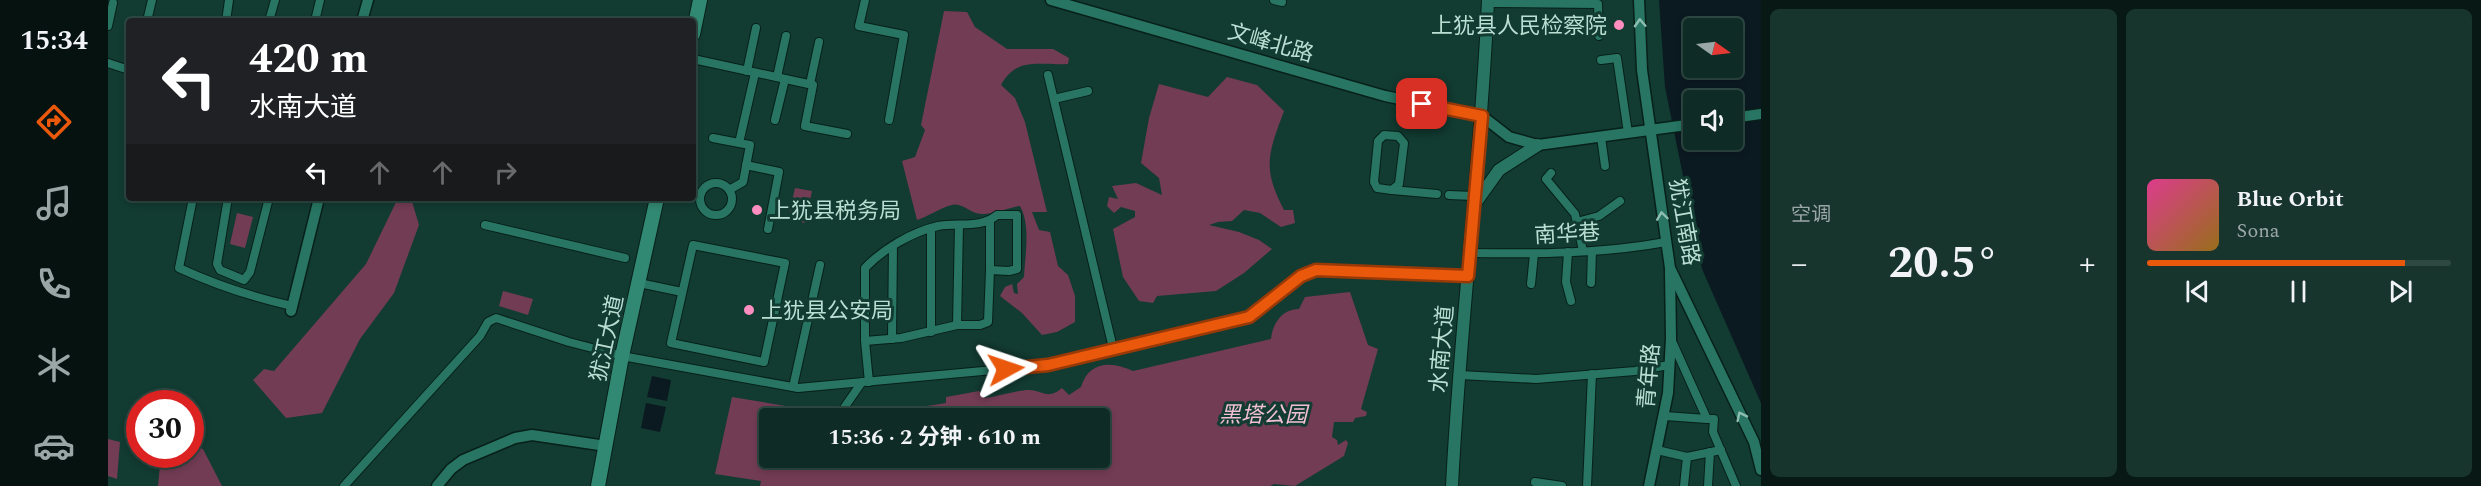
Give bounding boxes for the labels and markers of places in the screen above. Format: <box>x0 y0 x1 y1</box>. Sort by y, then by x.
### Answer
place label: 上犹县人民检察院 <box>1431 10 1607 43</box>
marker: 上犹县人民检察院 <box>1612 18 1626 32</box>
pin <box>1396 78 1447 129</box>
place label: 上犹县税务局 <box>769 195 901 228</box>
marker: 上犹县税务局 <box>750 203 764 217</box>
place label: 上犹县公安局 <box>761 295 893 328</box>
marker: 上犹县公安局 <box>742 303 756 317</box>

